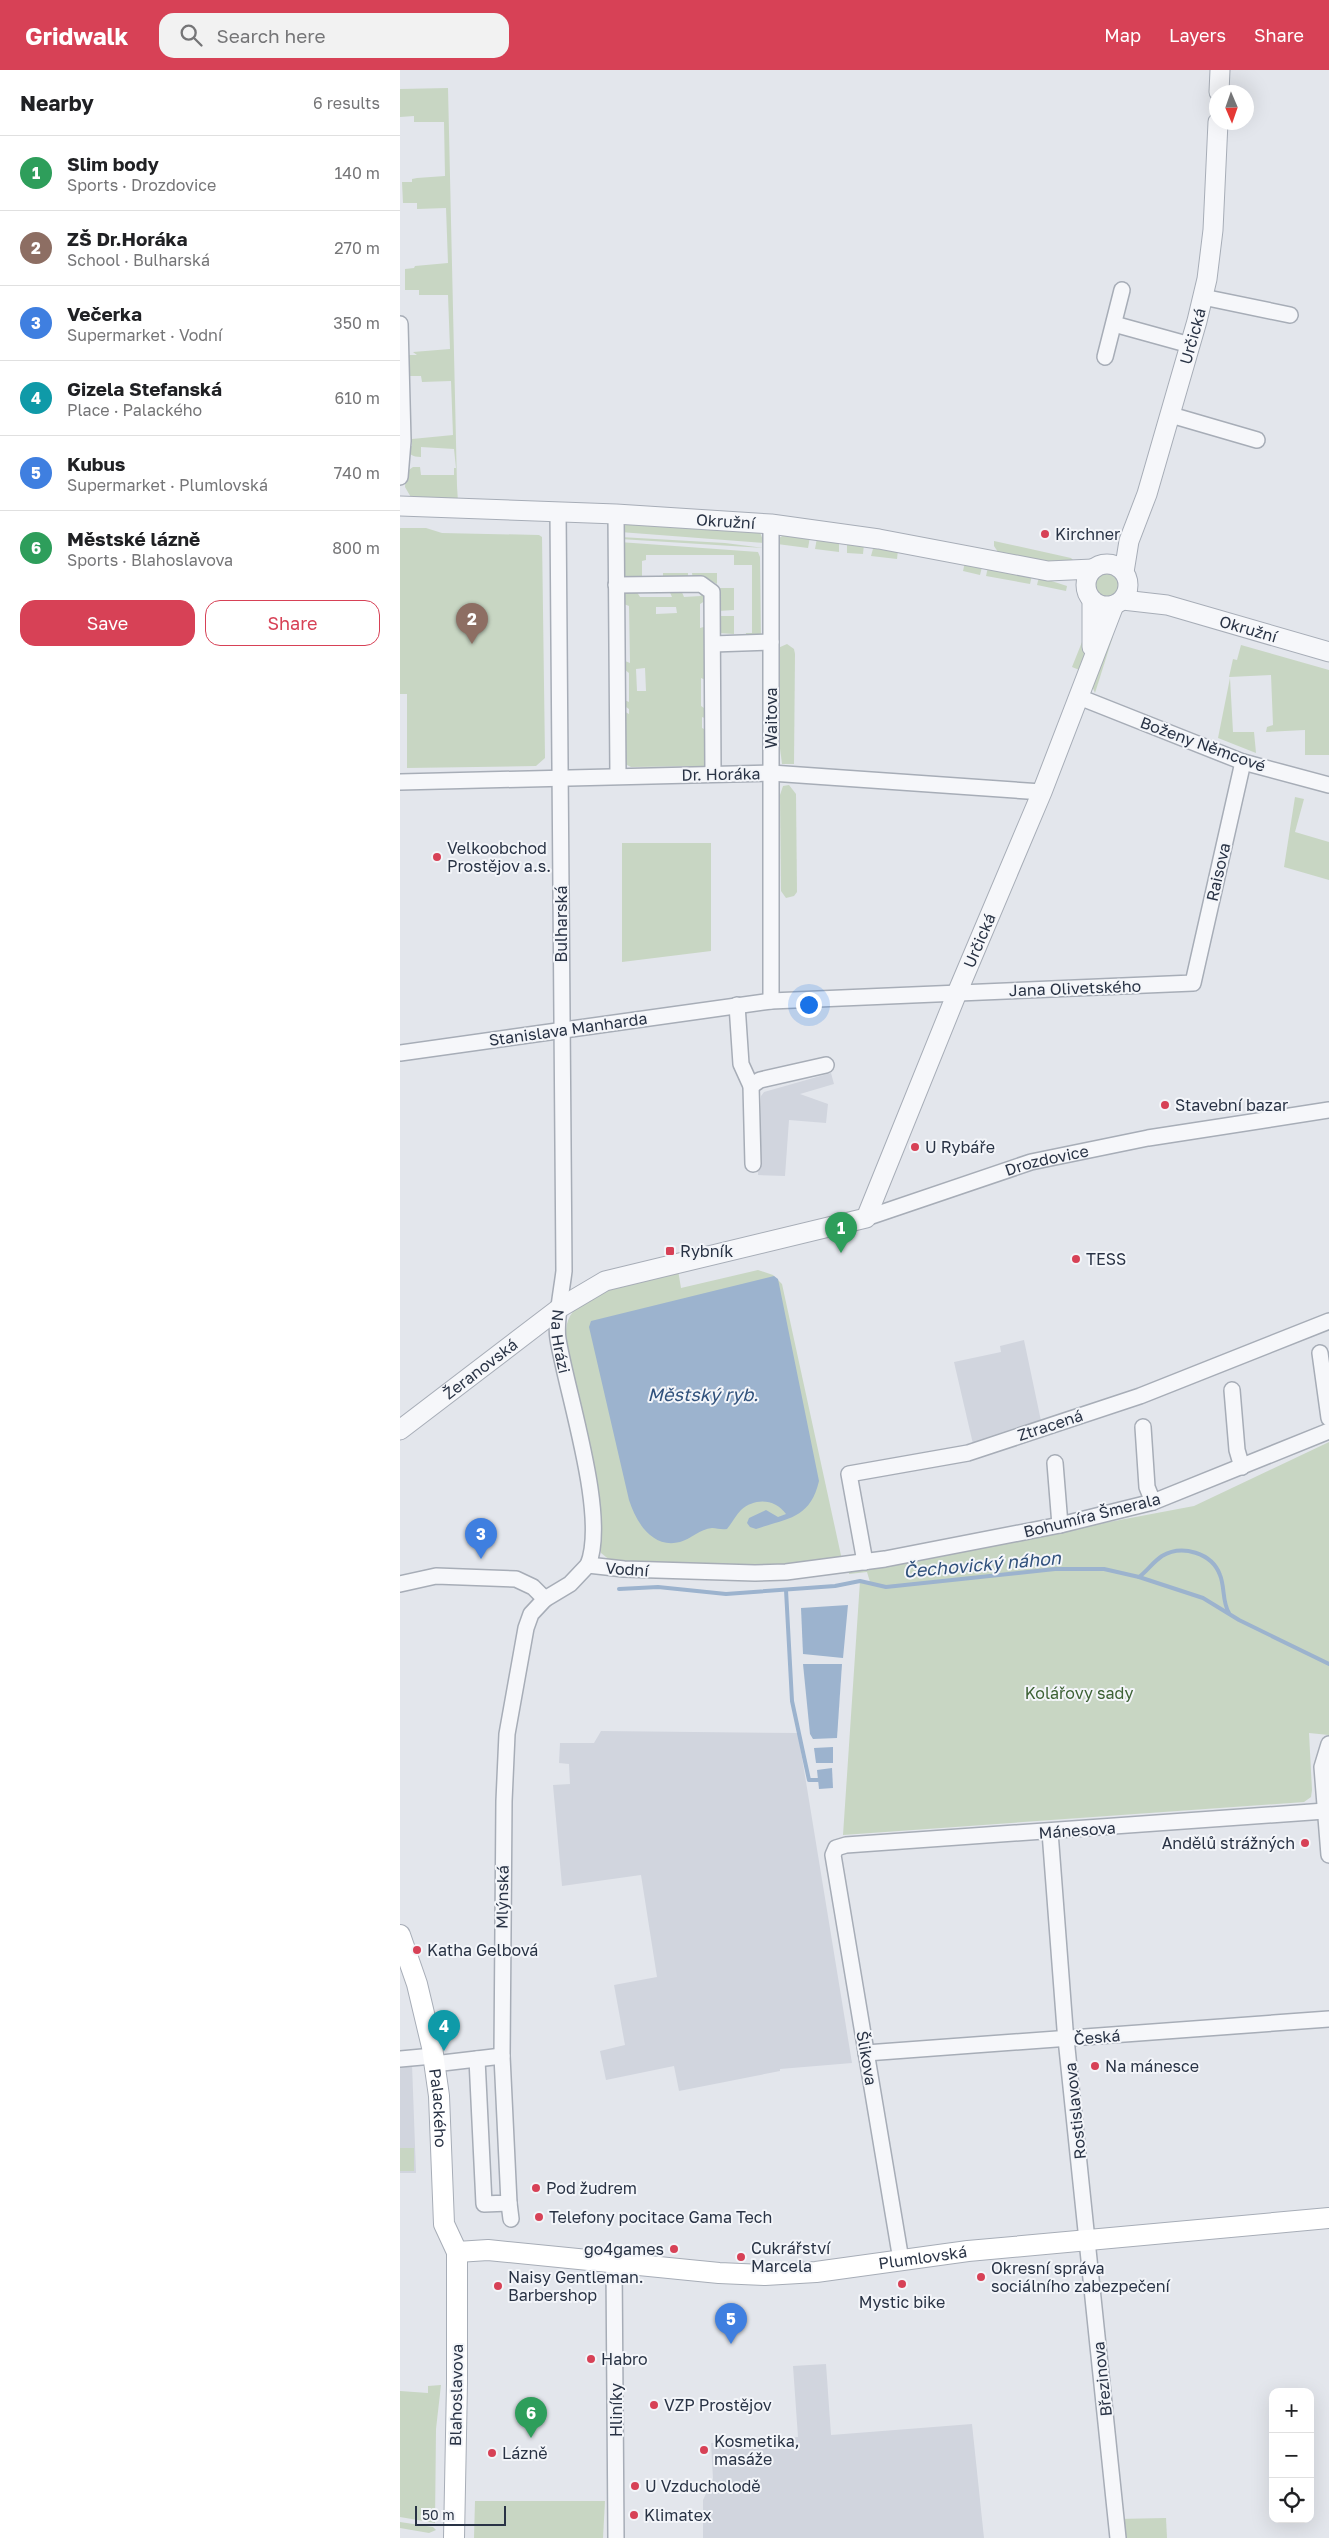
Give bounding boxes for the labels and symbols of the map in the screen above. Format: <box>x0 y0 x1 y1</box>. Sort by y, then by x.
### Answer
north arrow <box>1209 85 1254 130</box>
street label: Určická <box>1175 306 1210 367</box>
street label: Okružní <box>695 509 757 533</box>
place label: Kirchner <box>1055 524 1120 544</box>
marker: Kirchner <box>1039 528 1051 540</box>
pin: 2 <box>456 603 488 644</box>
street label: Okružní <box>1217 611 1281 647</box>
street label: Waitova <box>761 687 781 749</box>
street label: Boženy Němcové <box>1138 712 1268 776</box>
street label: Dr. Horáka <box>681 763 761 785</box>
place label: Velkoobchod Prostějov a.s. <box>447 838 551 876</box>
street label: Raisova <box>1202 841 1234 903</box>
marker: Velkoobchod Prostějov a.s. <box>431 851 443 863</box>
street label: Bulharská <box>551 885 571 963</box>
street label: Určická <box>959 910 1000 971</box>
street label: Jana Olivetského <box>1009 976 1141 1000</box>
your location <box>796 992 822 1018</box>
street label: Stanislava Manharda <box>487 1008 649 1050</box>
place label: Stavební bazar <box>1175 1095 1288 1115</box>
marker: Stavební bazar <box>1159 1099 1171 1111</box>
place label: U Rybáře <box>925 1137 995 1157</box>
street label: Drozdovice <box>1002 1140 1090 1180</box>
marker: U Rybáře <box>909 1141 921 1153</box>
pin: 1 <box>825 1212 857 1253</box>
place label: Rybník <box>680 1241 733 1261</box>
marker: Rybník <box>664 1245 676 1257</box>
place label: TESS <box>1086 1249 1126 1269</box>
marker: TESS <box>1070 1253 1082 1265</box>
street label: Na Hrázi <box>547 1308 575 1375</box>
street label: Žeranovská <box>439 1334 521 1403</box>
water label: Městský ryb. <box>648 1383 758 1405</box>
street label: Ztracená <box>1015 1405 1085 1445</box>
street label: Bohumíra Šmerala <box>1021 1488 1163 1542</box>
pin: 3 <box>465 1518 497 1559</box>
water label: Čechovický náhon <box>902 1546 1062 1582</box>
street label: Vodní <box>605 1558 651 1581</box>
park label: Kolářovy sady <box>1025 1683 1133 1703</box>
street label: Mánesova <box>1038 1817 1116 1843</box>
place label: Andělů strážných <box>1162 1833 1295 1853</box>
marker: Andělů strážných <box>1299 1837 1311 1849</box>
street label: Mlýnská <box>491 1865 513 1929</box>
place label: Katha Gelbová <box>427 1940 538 1960</box>
marker: Katha Gelbová <box>411 1944 423 1956</box>
pin: 4 <box>428 2010 460 2051</box>
street label: Česká <box>1073 2025 1121 2049</box>
street label: Šlikova <box>852 2029 882 2087</box>
place label: Na mánesce <box>1105 2056 1199 2076</box>
marker: Na mánesce <box>1089 2060 1101 2072</box>
street label: Rostislavova <box>1060 2062 1090 2160</box>
street label: Palackého <box>425 2067 451 2148</box>
place label: Pod žudrem <box>546 2178 637 2198</box>
marker: Pod žudrem <box>530 2182 542 2194</box>
place label: Telefony pocitace Gama Tech <box>549 2207 772 2227</box>
marker: Telefony pocitace Gama Tech <box>533 2211 545 2223</box>
place label: Cukrářství Marcela <box>751 2238 832 2276</box>
place label: go4games <box>584 2239 664 2259</box>
street label: Plumlovská <box>877 2241 968 2273</box>
marker: go4games <box>668 2243 680 2255</box>
marker: Cukrářství Marcela <box>735 2251 747 2263</box>
place label: Okresní správa sociálního zabezpečení <box>991 2258 1172 2296</box>
place label: Naisy Gentleman. Barbershop <box>508 2267 644 2305</box>
marker: Okresní správa sociálního zabezpečení <box>975 2271 987 2283</box>
marker: Mystic bike <box>896 2278 908 2290</box>
marker: Naisy Gentleman. Barbershop <box>492 2280 504 2292</box>
place label: Mystic bike <box>859 2292 945 2312</box>
pin: 5 <box>715 2303 747 2344</box>
street label: Březinova <box>1088 2340 1116 2418</box>
street label: Blahoslavova <box>445 2344 467 2446</box>
place label: Habro <box>601 2349 648 2369</box>
marker: Habro <box>585 2353 597 2365</box>
street label: Hliníky <box>606 2383 626 2437</box>
place label: VZP Prostějov <box>664 2395 772 2415</box>
pin: 6 <box>515 2397 547 2438</box>
marker: VZP Prostějov <box>648 2399 660 2411</box>
place label: Kosmetika, masáže <box>714 2431 800 2469</box>
place label: Lázně <box>502 2443 548 2463</box>
marker: Kosmetika, masáže <box>698 2444 710 2456</box>
marker: Lázně <box>486 2447 498 2459</box>
place label: U Vzducholodě <box>645 2476 761 2496</box>
marker: U Vzducholodě <box>629 2480 641 2492</box>
scale bar <box>415 2503 506 2526</box>
place label: Klimatex <box>644 2505 712 2525</box>
marker: Klimatex <box>628 2509 640 2521</box>

